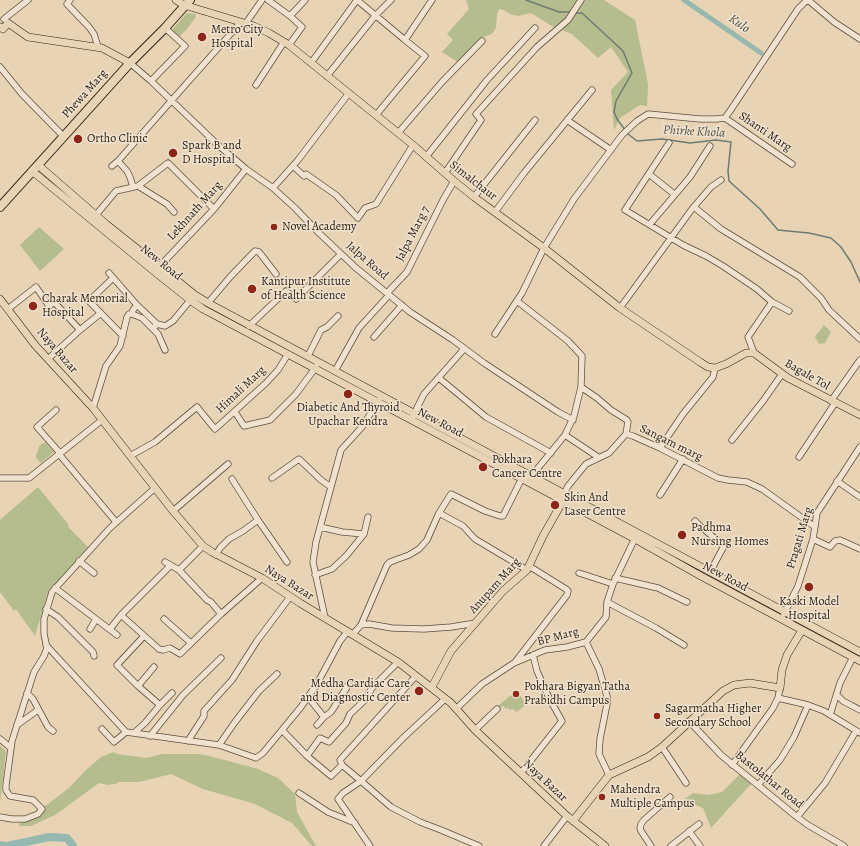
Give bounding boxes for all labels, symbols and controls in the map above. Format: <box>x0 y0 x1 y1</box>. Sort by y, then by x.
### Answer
water label: Kulo <box>725 11 753 37</box>
place label: Metro City Hospital <box>211 23 263 51</box>
marker: Metro City Hospital <box>196 31 208 43</box>
street label: Phewa Marg <box>59 67 111 121</box>
street label: Shanti Marg <box>736 109 794 155</box>
water label: Phirke Khola <box>662 123 726 141</box>
place label: Ortho Clinic <box>87 132 147 146</box>
marker: Ortho Clinic <box>72 133 84 145</box>
place label: Spark B and D Hospital <box>182 139 241 167</box>
marker: Spark B and D Hospital <box>167 147 179 159</box>
street label: Simalchaur <box>446 158 500 204</box>
street label: Lekhnath Marg <box>165 178 225 244</box>
street label: Jalpa Marg 7 <box>393 204 433 264</box>
place label: Novel Academy <box>282 220 356 234</box>
marker: Novel Academy <box>269 222 279 232</box>
street label: Jalpa Road <box>343 239 391 283</box>
street label: New Road <box>137 242 185 284</box>
place label: Kantipur Institute of Health Science <box>261 275 350 303</box>
marker: Kantipur Institute of Health Science <box>246 283 258 295</box>
place label: Charak Memorial Hospital <box>42 292 128 320</box>
marker: Charak Memorial Hospital <box>27 300 39 312</box>
street label: Naya Bazar <box>33 325 81 377</box>
street label: Bagale Tol <box>782 356 832 394</box>
street label: Himali Marg <box>213 363 269 417</box>
marker: Diabetic And Thyroid Upachar Kendra <box>342 388 354 400</box>
place label: Diabetic And Thyroid Upachar Kendra <box>296 401 400 429</box>
street label: New Road <box>415 405 465 441</box>
street label: Sangam marg <box>637 422 705 464</box>
place label: Pokhara Cancer Centre <box>492 453 562 481</box>
marker: Pokhara Cancer Centre <box>477 461 489 473</box>
place label: Skin And Laser Centre <box>564 491 626 519</box>
marker: Skin And Laser Centre <box>549 499 561 511</box>
street label: Pragati Marg <box>784 505 816 571</box>
place label: Padhma Nursing Homes <box>691 521 769 549</box>
marker: Padhma Nursing Homes <box>676 529 688 541</box>
street label: Anupam Marg <box>466 555 524 617</box>
street label: New Road <box>700 559 750 595</box>
street label: Naya Bazar <box>262 562 316 604</box>
marker: Kaski Model Hospital <box>803 581 815 593</box>
place label: Kaski Model Hospital <box>779 595 839 623</box>
street label: BP Marg <box>536 625 580 649</box>
place label: Medha Cardiac Care and Diagnostic Center <box>300 677 410 705</box>
place label: Pokhara Bigyan Tatha Prabidhi Campus <box>524 680 630 708</box>
marker: Medha Cardiac Care and Diagnostic Center <box>413 685 425 697</box>
marker: Pokhara Bigyan Tatha Prabidhi Campus <box>511 689 521 699</box>
place label: Sagarmatha Higher Secondary School <box>665 702 761 730</box>
marker: Sagarmatha Higher Secondary School <box>652 711 662 721</box>
street label: Bastolathar Road <box>732 748 806 812</box>
street label: Naya Bazar <box>520 757 570 805</box>
place label: Mahendra Multiple Campus <box>610 783 694 811</box>
marker: Mahendra Multiple Campus <box>597 792 607 802</box>

